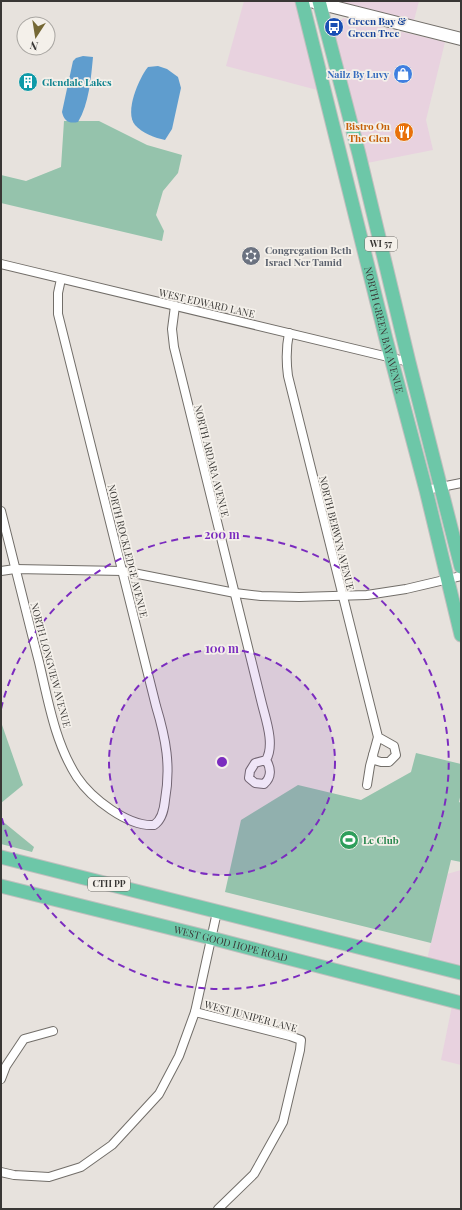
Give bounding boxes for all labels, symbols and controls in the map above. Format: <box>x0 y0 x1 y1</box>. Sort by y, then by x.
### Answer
place label: Green Bay & Green Tree <box>348 14 406 40</box>
north arrow <box>16 16 56 56</box>
bus stop icon: Green Bay & Green Tree <box>323 16 345 38</box>
text: N <box>28 38 39 54</box>
shop icon: Nailz By Luvy <box>392 63 414 85</box>
place label: Nailz By Luvy <box>327 67 390 81</box>
building icon: Glendale Lakes <box>17 71 39 93</box>
place label: Glendale Lakes <box>42 75 112 89</box>
place label: Bistro On The Glen <box>345 119 391 145</box>
restaurant icon: Bistro On The Glen <box>393 121 415 143</box>
road number: WI 57 <box>365 237 397 251</box>
place label: Congregation Beth Israel Ner Tamid <box>265 243 352 269</box>
synagogue icon: Congregation Beth Israel Ner Tamid <box>240 245 262 267</box>
street label: NORTH GREEN BAY AVENUE <box>361 265 407 395</box>
street label: WEST EDWARD LANE <box>157 285 256 321</box>
street label: NORTH ARDARA AVENUE <box>191 403 233 519</box>
street label: NORTH BERWYN AVENUE <box>316 474 358 592</box>
street label: NORTH ROCKLEDGE AVENUE <box>105 483 151 619</box>
text: 200 m <box>204 526 240 542</box>
street label: NORTH LONGVIEW AVENUE <box>28 601 74 729</box>
text: 100 m <box>205 640 239 656</box>
centre of rings <box>215 755 229 769</box>
sports icon: Le Club <box>338 829 360 851</box>
place label: Le Club <box>363 833 399 847</box>
road number: CTH PP <box>88 877 130 891</box>
street label: WEST GOOD HOPE ROAD <box>172 922 289 965</box>
street label: WEST JUNIPER LANE <box>202 997 299 1035</box>

